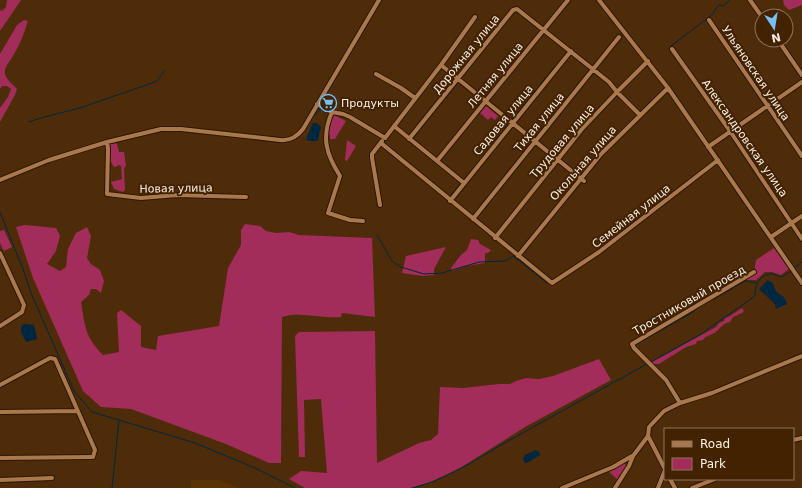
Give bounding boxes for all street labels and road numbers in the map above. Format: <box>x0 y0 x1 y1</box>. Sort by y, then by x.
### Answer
street label: Дорожная улица <box>431 12 502 96</box>
street label: Ульяновская улица <box>719 23 792 123</box>
street label: Летняя улица <box>465 40 526 111</box>
street label: Александровская улица <box>699 77 790 199</box>
street label: Садовая улица <box>471 82 536 158</box>
street label: Тихая улица <box>511 90 567 155</box>
street label: Трудовая улица <box>527 102 597 182</box>
street label: Окольная улица <box>547 123 619 203</box>
street label: Новая улица <box>139 181 213 196</box>
street label: Семейная улица <box>590 182 673 251</box>
street label: Тростниковый проезд <box>630 263 748 338</box>

